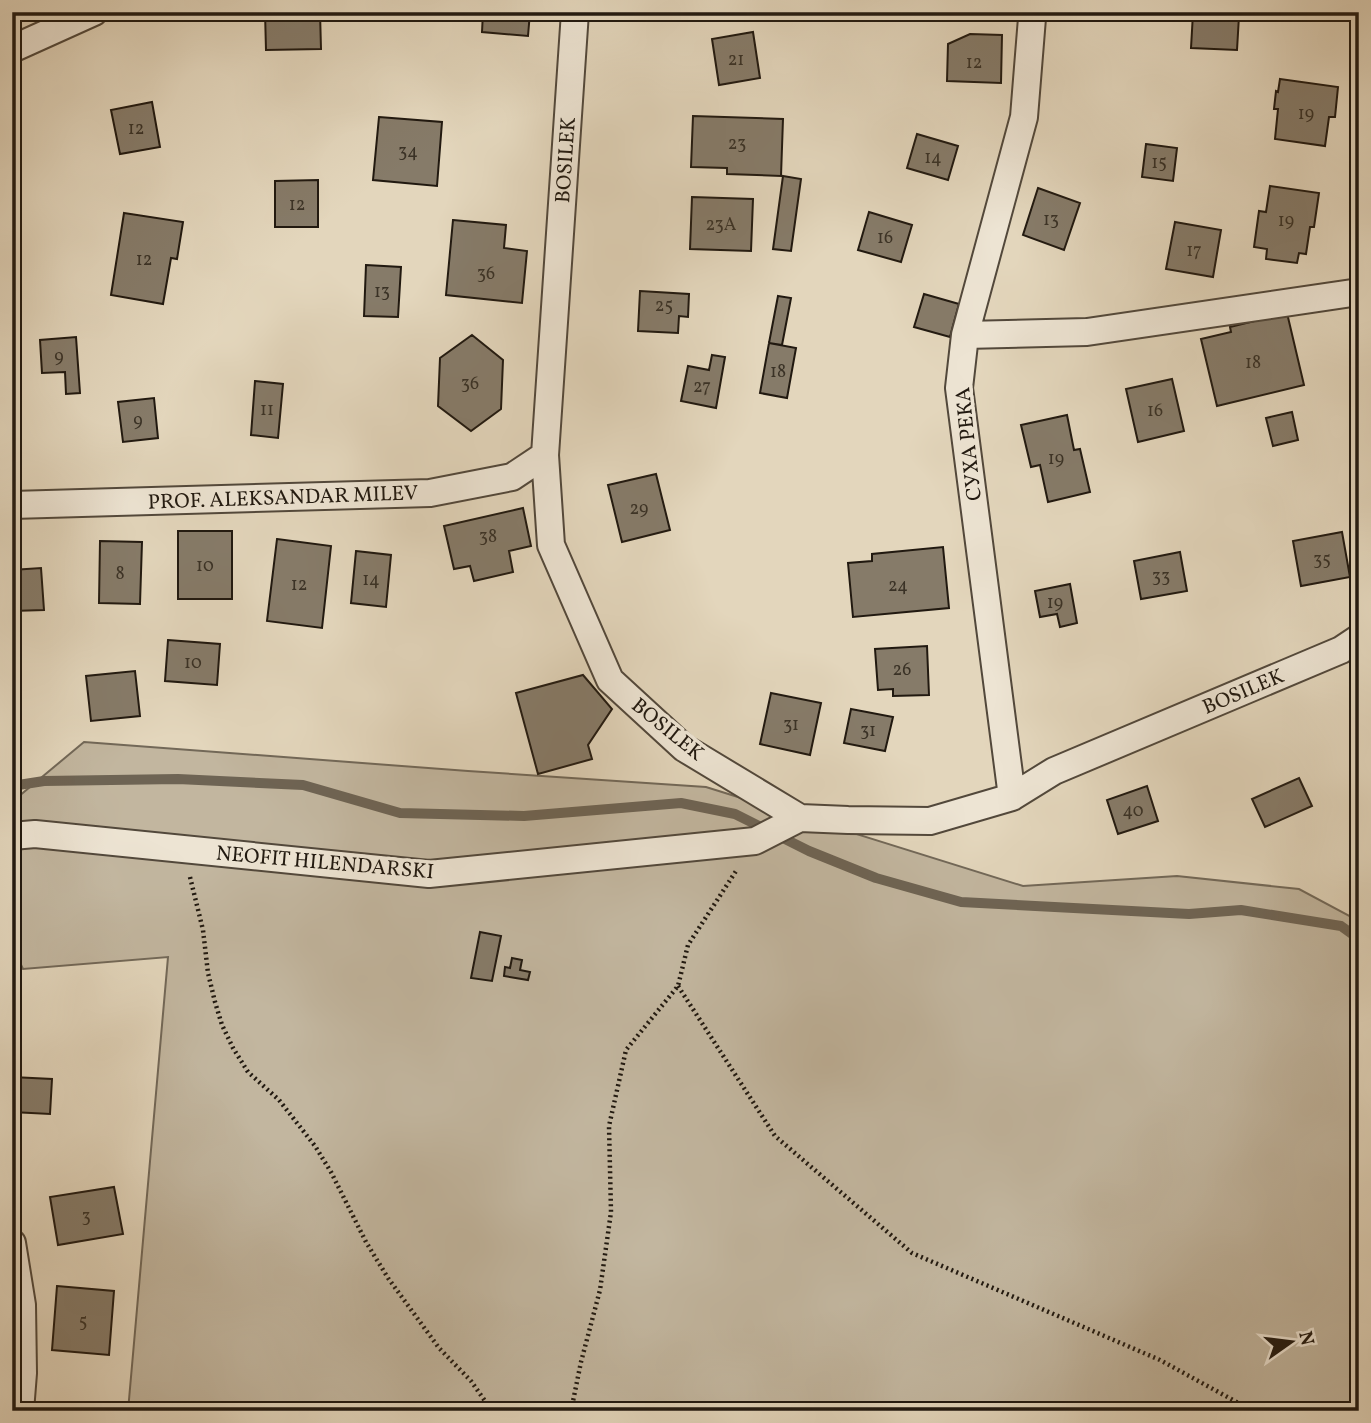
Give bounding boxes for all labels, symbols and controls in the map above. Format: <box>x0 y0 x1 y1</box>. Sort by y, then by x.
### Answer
house number: 21 <box>728 48 744 73</box>
house number: 12 <box>966 51 982 76</box>
house number: 19 <box>1298 102 1314 127</box>
street label: BOSILEK <box>549 116 584 204</box>
house number: 12 <box>128 117 144 142</box>
house number: 23 <box>728 132 746 157</box>
house number: 34 <box>398 140 418 165</box>
house number: 14 <box>924 146 942 171</box>
house number: 15 <box>1151 151 1167 176</box>
house number: 12 <box>289 193 305 218</box>
house number: 13 <box>1043 208 1059 233</box>
house number: 19 <box>1278 209 1294 234</box>
house number: 23А <box>705 213 737 238</box>
house number: 16 <box>877 226 893 251</box>
house number: 17 <box>1186 239 1202 264</box>
house number: 12 <box>136 248 152 273</box>
house number: 36 <box>477 262 495 287</box>
house number: 13 <box>374 280 390 305</box>
house number: 25 <box>655 294 673 319</box>
house number: 9 <box>54 345 64 370</box>
house number: 18 <box>1245 351 1261 376</box>
house number: 18 <box>770 360 786 385</box>
house number: 36 <box>461 372 479 397</box>
house number: 27 <box>693 375 711 400</box>
street label: СУХА РЕКА <box>949 385 990 502</box>
house number: 11 <box>260 398 274 423</box>
house number: 16 <box>1147 399 1163 424</box>
house number: 9 <box>133 409 143 434</box>
house number: 19 <box>1048 447 1064 472</box>
street label: PROF. ALEKSANDAR MILEV <box>147 479 419 518</box>
house number: 29 <box>630 497 648 522</box>
house number: 38 <box>479 525 497 550</box>
house number: 35 <box>1313 548 1331 573</box>
house number: 10 <box>196 554 214 579</box>
house number: 8 <box>115 562 125 587</box>
house number: 33 <box>1152 565 1170 590</box>
house number: 14 <box>362 568 380 593</box>
house number: 12 <box>291 573 307 598</box>
house number: 24 <box>888 574 908 599</box>
house number: 19 <box>1047 591 1063 616</box>
house number: 10 <box>184 651 202 676</box>
house number: 26 <box>893 658 911 683</box>
street label: BOSILEK <box>1198 662 1289 723</box>
street label: BOSILEK <box>624 692 710 769</box>
house number: 31 <box>783 713 799 738</box>
house number: 31 <box>860 719 876 744</box>
house number: 40 <box>1122 799 1144 824</box>
street label: NEOFIT HILENDARSKI <box>215 840 435 887</box>
house number: 3 <box>81 1205 91 1230</box>
north arrow <box>1256 1308 1326 1378</box>
house number: 5 <box>79 1310 87 1335</box>
text: N <box>1291 1329 1320 1348</box>

